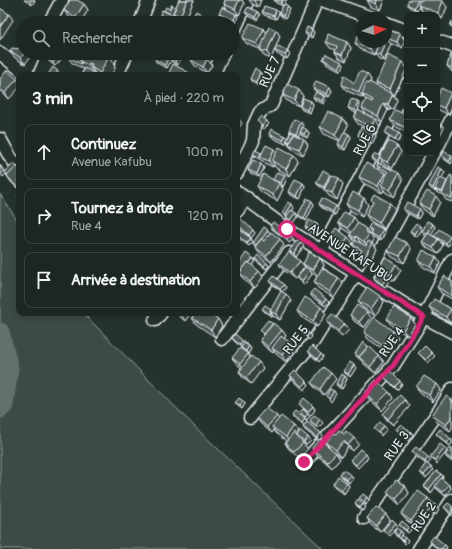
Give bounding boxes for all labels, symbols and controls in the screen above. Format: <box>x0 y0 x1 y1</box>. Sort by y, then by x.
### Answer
north arrow <box>356 12 392 48</box>
map controls <box>404 12 440 156</box>
button: + <box>404 12 440 48</box>
search box <box>16 16 240 60</box>
icon: search <box>30 27 52 49</box>
text: Rechercher <box>62 29 133 48</box>
button: − <box>404 48 440 84</box>
street label: RUE 7 <box>256 54 284 90</box>
button: locate <box>404 84 440 120</box>
text: 3 min <box>32 88 73 109</box>
text: À pied · 220 m <box>144 90 224 106</box>
button: layers <box>404 120 440 156</box>
street label: RUE 6 <box>350 122 380 158</box>
text: Continuez <box>71 135 136 154</box>
icon: ahead <box>33 141 55 163</box>
text: 100 m <box>186 144 223 160</box>
text: Avenue Kafubu <box>71 154 152 170</box>
text: Tournez à droite <box>71 199 173 218</box>
icon: right <box>33 205 55 227</box>
text: 120 m <box>187 208 223 224</box>
text: Rue 4 <box>71 218 102 234</box>
route start <box>278 220 296 238</box>
street label: AVENUE KAFUBU <box>305 220 395 286</box>
icon: arrive <box>33 269 55 291</box>
text: Arrivée à destination <box>71 271 200 290</box>
street label: RUE 5 <box>280 322 312 358</box>
street label: RUE 4 <box>376 323 408 360</box>
street label: RUE 3 <box>381 428 413 464</box>
route end <box>295 453 313 471</box>
street label: RUE 2 <box>408 499 440 535</box>

